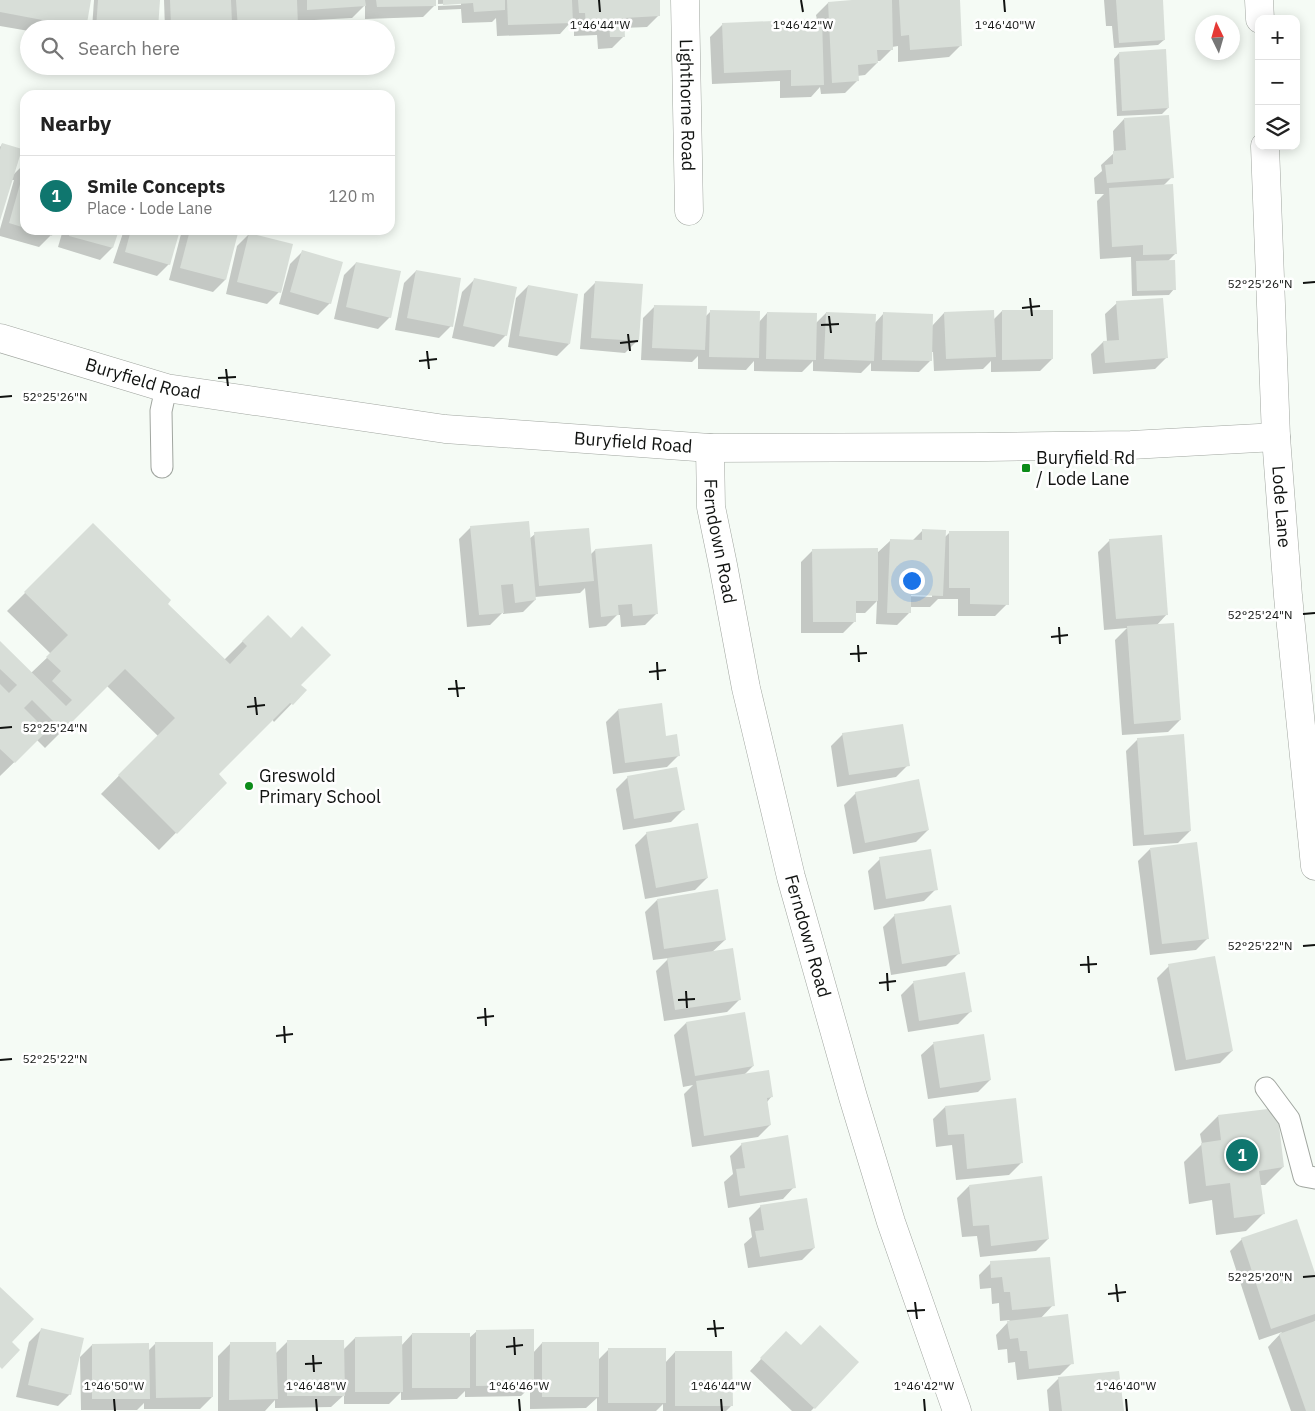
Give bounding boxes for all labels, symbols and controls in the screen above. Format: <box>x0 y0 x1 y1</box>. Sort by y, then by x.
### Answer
north arrow <box>1195 15 1240 60</box>
map controls <box>1255 15 1300 150</box>
button: + <box>1255 15 1300 60</box>
text: 1°46'44"W <box>570 17 631 32</box>
text: 1°46'42"W <box>773 17 834 32</box>
text: 1°46'40"W <box>975 17 1036 32</box>
search box <box>20 20 395 75</box>
icon: search <box>38 34 66 62</box>
text: Search here <box>78 36 180 60</box>
street label: Lighthorne Road <box>675 39 700 171</box>
button: − <box>1255 60 1300 105</box>
button: layers <box>1255 105 1300 150</box>
text: Nearby <box>40 109 111 137</box>
text: Smile Concepts <box>87 174 225 198</box>
text: 1 <box>51 186 61 206</box>
text: 120 m <box>328 186 375 206</box>
text: Place · Lode Lane <box>87 198 212 218</box>
text: 52°25'26"N <box>1227 276 1293 291</box>
street label: Buryfield Road <box>83 352 202 404</box>
text: 52°25'26"N <box>22 389 88 404</box>
street label: Buryfield Road <box>573 426 693 458</box>
place label: Buryfield Rd / Lode Lane <box>1036 446 1135 490</box>
marker: Buryfield Rd / Lode Lane <box>1020 462 1032 474</box>
street label: Lode Lane <box>1267 465 1296 549</box>
street label: Ferndown Road <box>700 479 742 605</box>
your location <box>899 568 925 594</box>
text: 52°25'24"N <box>1227 607 1293 622</box>
text: 52°25'24"N <box>22 720 88 735</box>
place label: Greswold Primary School <box>259 764 381 808</box>
marker: Greswold Primary School <box>243 780 255 792</box>
street label: Ferndown Road <box>780 872 836 1000</box>
text: 52°25'22"N <box>1227 938 1293 953</box>
text: 52°25'22"N <box>22 1051 88 1066</box>
pin: 1 <box>1226 1136 1258 1174</box>
text: 52°25'20"N <box>1227 1269 1293 1284</box>
text: 1°46'50"W <box>84 1378 145 1393</box>
text: 1°46'48"W <box>286 1378 347 1393</box>
text: 1°46'46"W <box>489 1378 550 1393</box>
text: 1°46'44"W <box>691 1378 752 1393</box>
text: 1°46'42"W <box>894 1378 955 1393</box>
text: 1°46'40"W <box>1096 1378 1157 1393</box>

